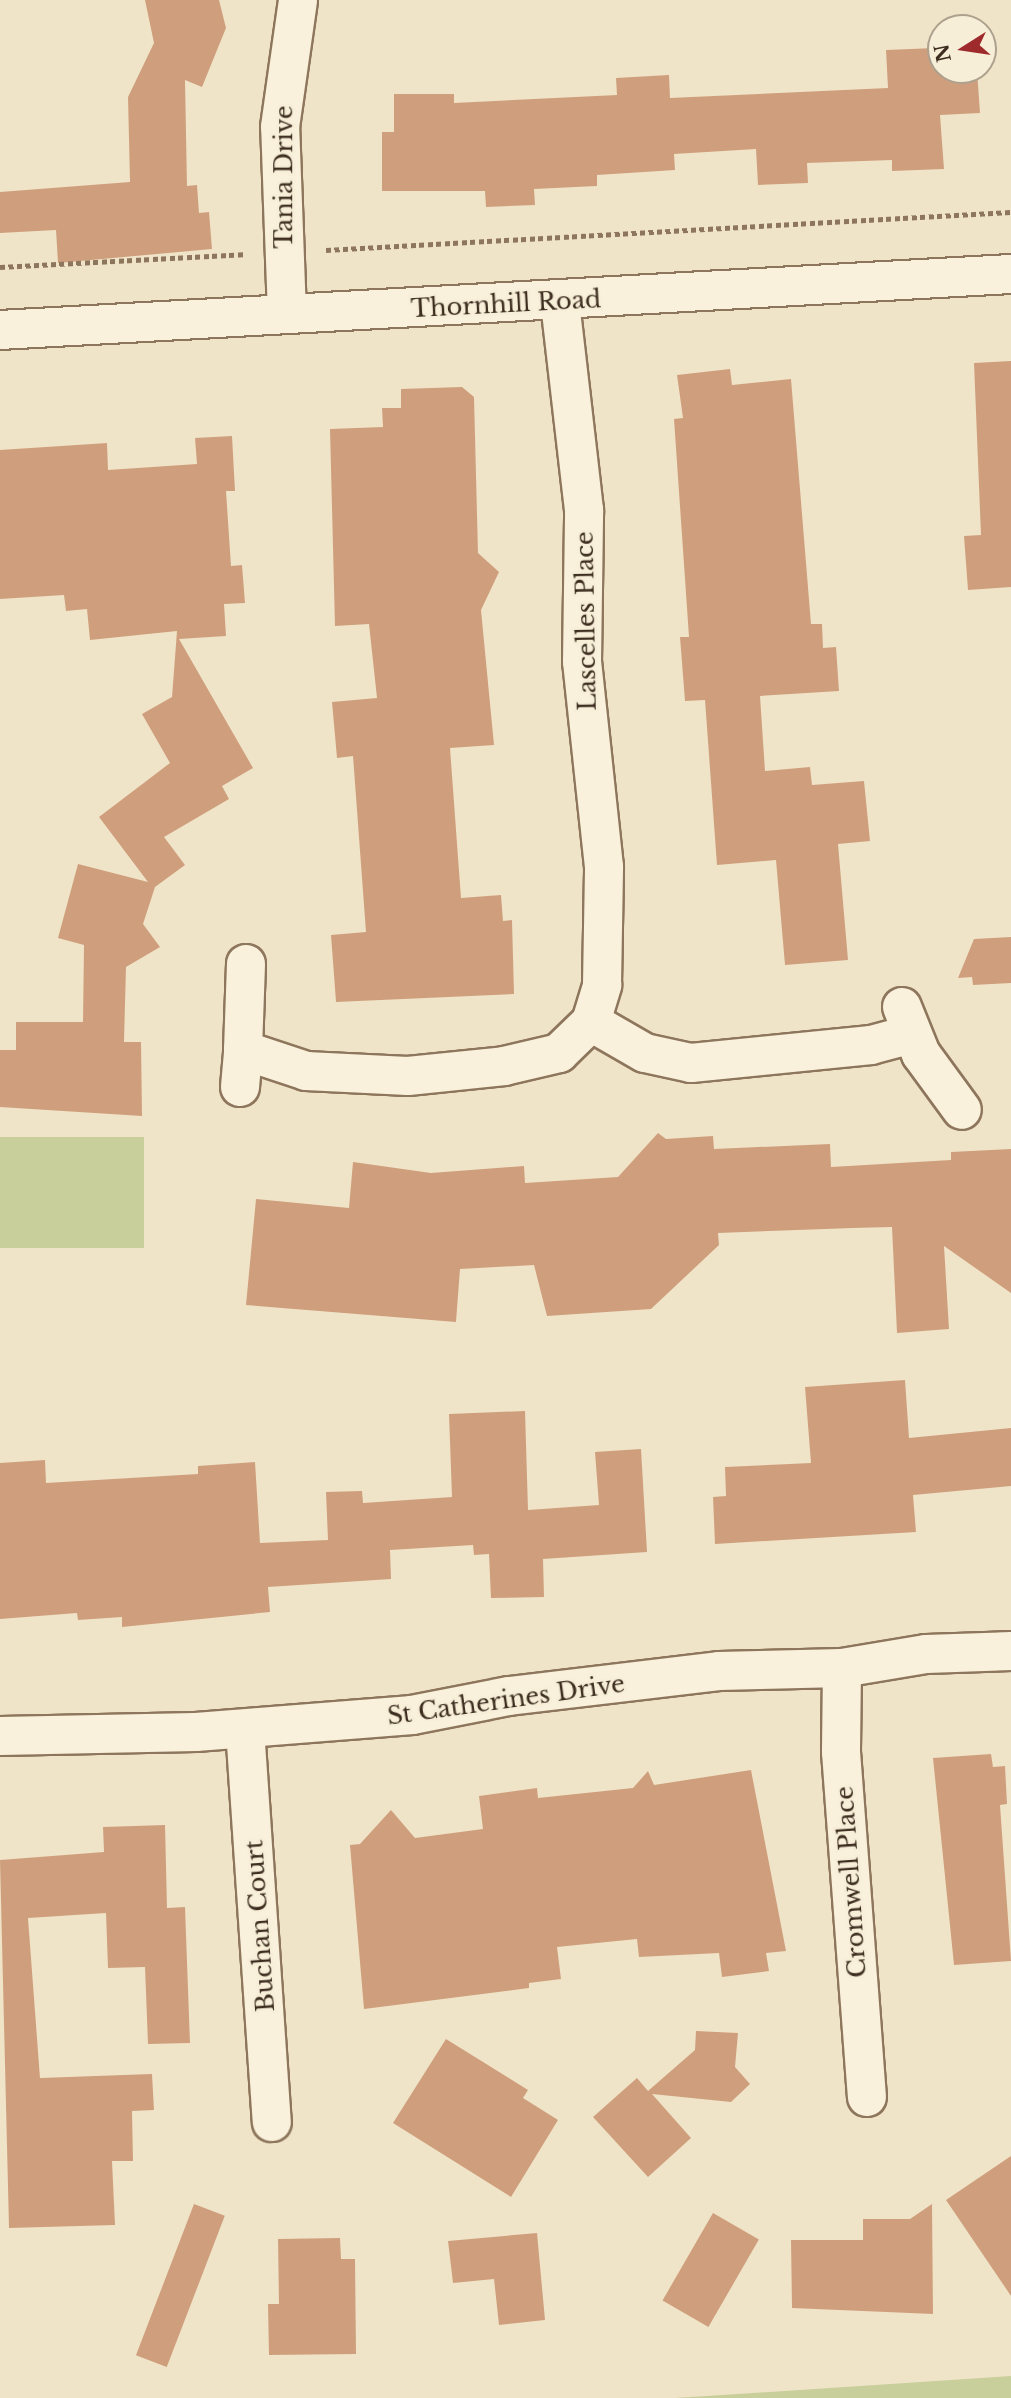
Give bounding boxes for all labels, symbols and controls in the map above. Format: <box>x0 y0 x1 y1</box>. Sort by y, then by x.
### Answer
north arrow <box>927 14 997 84</box>
text: N <box>930 42 956 64</box>
street label: Tania Drive <box>270 105 298 249</box>
street label: Thornhill Road <box>410 285 602 323</box>
street label: Lascelles Place <box>570 531 602 711</box>
street label: St Catherines Drive <box>385 1669 627 1731</box>
street label: Cromwell Place <box>830 1785 872 1979</box>
street label: Buchan Court <box>240 1839 280 2013</box>

